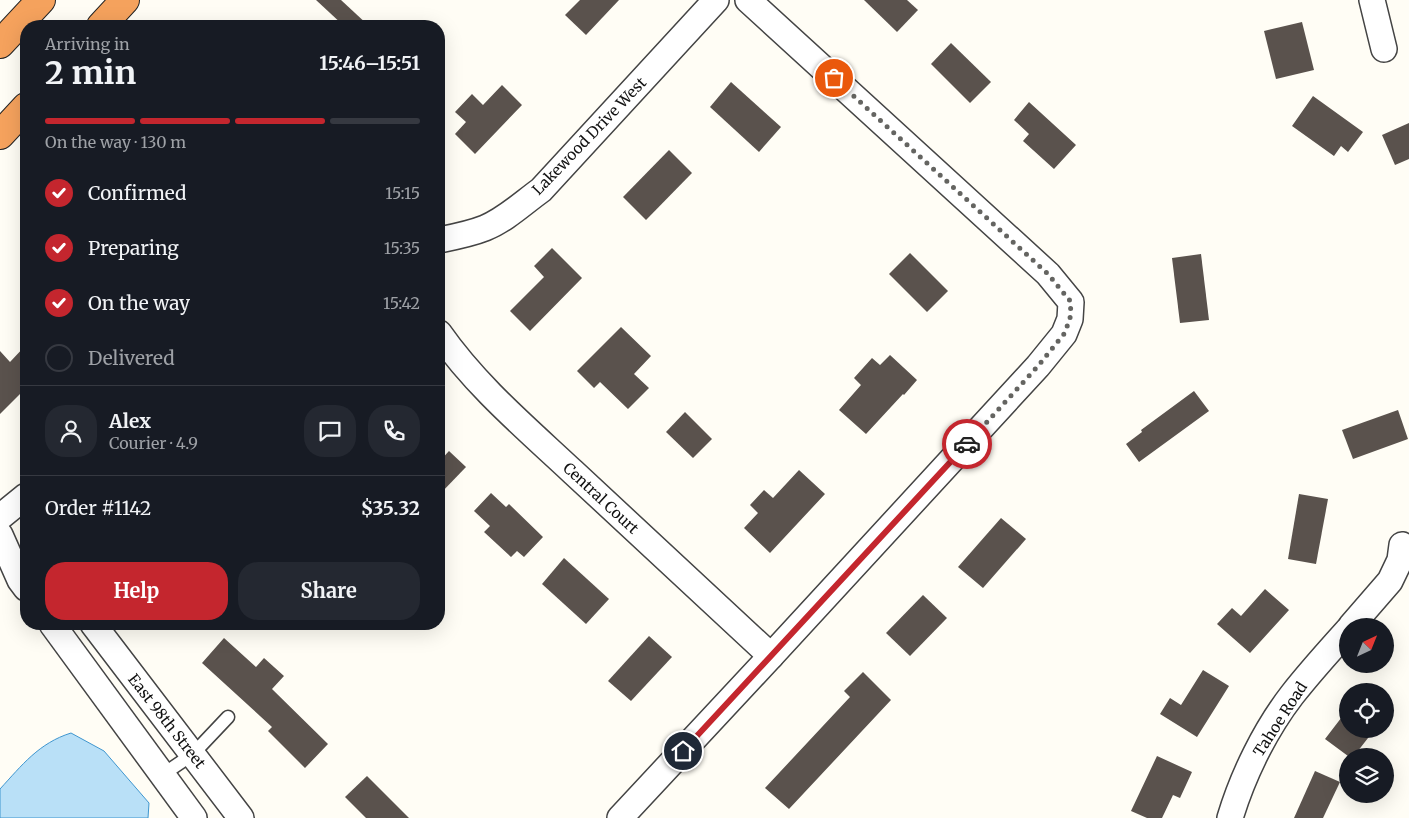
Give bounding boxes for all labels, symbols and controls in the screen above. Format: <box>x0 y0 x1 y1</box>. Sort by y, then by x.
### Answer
text: Arriving in <box>45 34 130 54</box>
text: 15:46–15:51 <box>319 51 420 75</box>
text: 2 min <box>45 53 136 93</box>
pin <box>813 57 855 99</box>
icon: bag <box>820 64 848 92</box>
street label: Lakewood Drive West <box>528 73 650 199</box>
text: On the way · 130 m <box>45 132 186 152</box>
icon: check <box>45 179 73 207</box>
text: Confirmed <box>88 181 186 205</box>
text: 15:15 <box>385 183 420 203</box>
icon: check <box>45 234 73 262</box>
text: Preparing <box>88 236 179 260</box>
text: 15:35 <box>384 238 420 258</box>
icon: check <box>45 289 73 317</box>
text: On the way <box>88 291 190 315</box>
text: 15:42 <box>383 293 420 313</box>
text: Delivered <box>88 346 175 370</box>
button: person <box>45 405 97 457</box>
button: chat <box>304 405 356 457</box>
button: phone <box>368 405 420 457</box>
text: Alex <box>109 409 151 433</box>
courier <box>942 419 992 469</box>
icon: car <box>953 430 981 458</box>
text: Courier · 4.9 <box>109 433 198 453</box>
street label: Central Court <box>559 458 643 538</box>
text: Order #1142 <box>45 496 151 520</box>
text: $35.32 <box>361 496 420 520</box>
button: Help <box>45 562 228 620</box>
button: Share <box>238 562 420 620</box>
north arrow <box>1339 618 1394 672</box>
map controls <box>1339 618 1394 803</box>
street label: East 98th Street <box>124 670 210 772</box>
street label: Tahoe Road <box>1249 678 1311 760</box>
button: locate <box>1339 683 1394 738</box>
pin <box>662 730 704 772</box>
icon: home <box>669 737 697 765</box>
button: layers <box>1339 748 1394 803</box>

